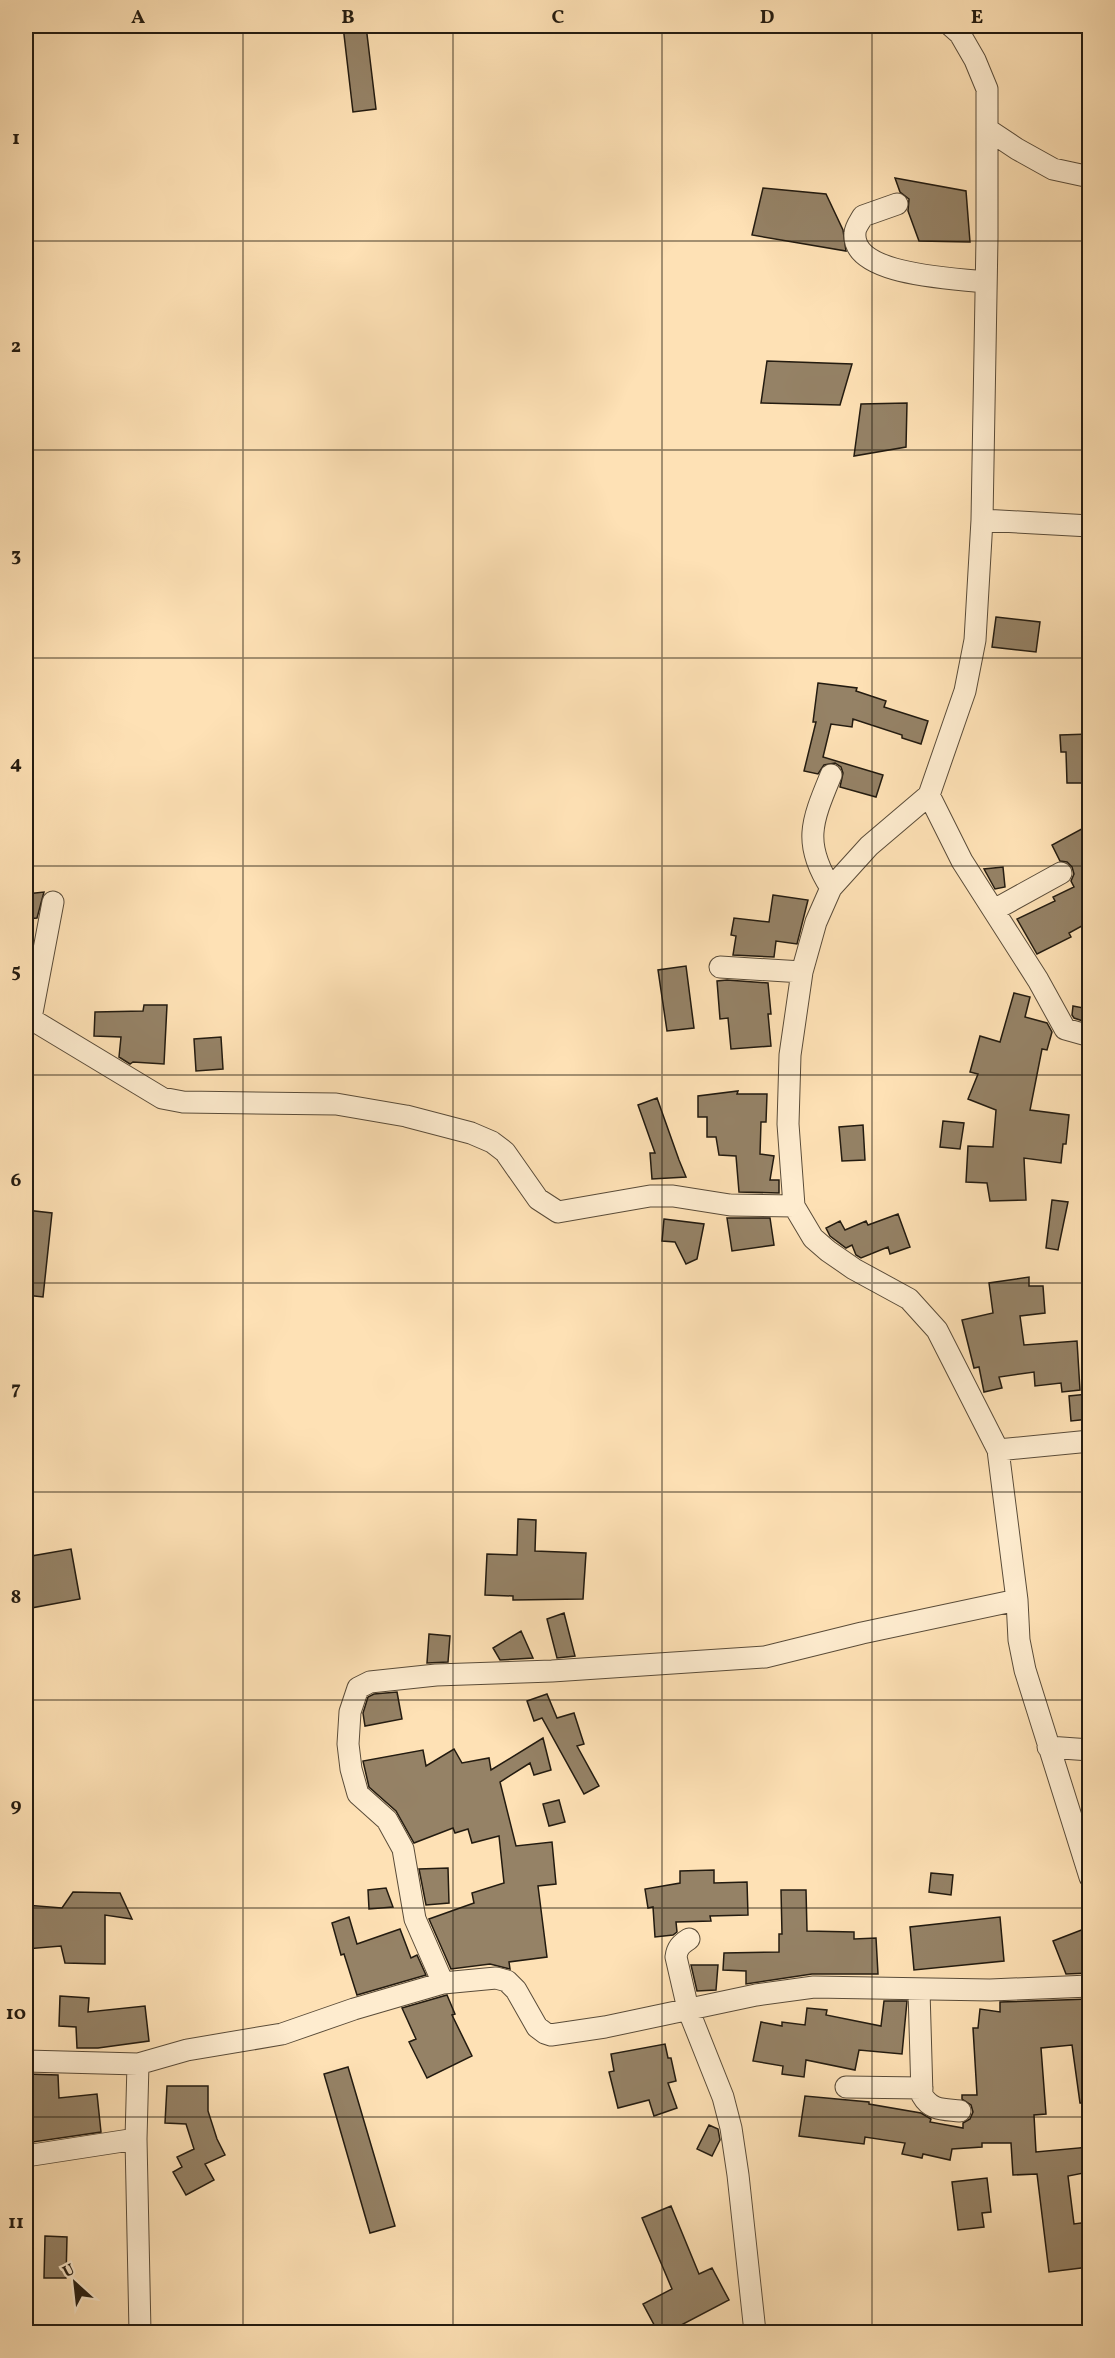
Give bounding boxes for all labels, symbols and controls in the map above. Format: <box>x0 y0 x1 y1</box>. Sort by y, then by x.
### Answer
text: A <box>131 4 145 32</box>
text: B <box>341 4 355 32</box>
text: C <box>552 4 565 32</box>
text: D <box>760 4 774 32</box>
text: E <box>971 4 983 32</box>
text: 1 <box>12 125 20 153</box>
text: 2 <box>11 333 21 361</box>
text: 3 <box>11 542 21 570</box>
text: 4 <box>10 750 22 778</box>
text: 5 <box>11 958 21 986</box>
text: 6 <box>11 1167 22 1195</box>
text: 7 <box>11 1375 21 1403</box>
text: 8 <box>11 1584 21 1612</box>
text: 9 <box>10 1792 22 1820</box>
text: 10 <box>6 2000 26 2028</box>
text: 11 <box>8 2209 24 2237</box>
north arrow <box>45 2253 105 2313</box>
text: U <box>59 2259 79 2284</box>

